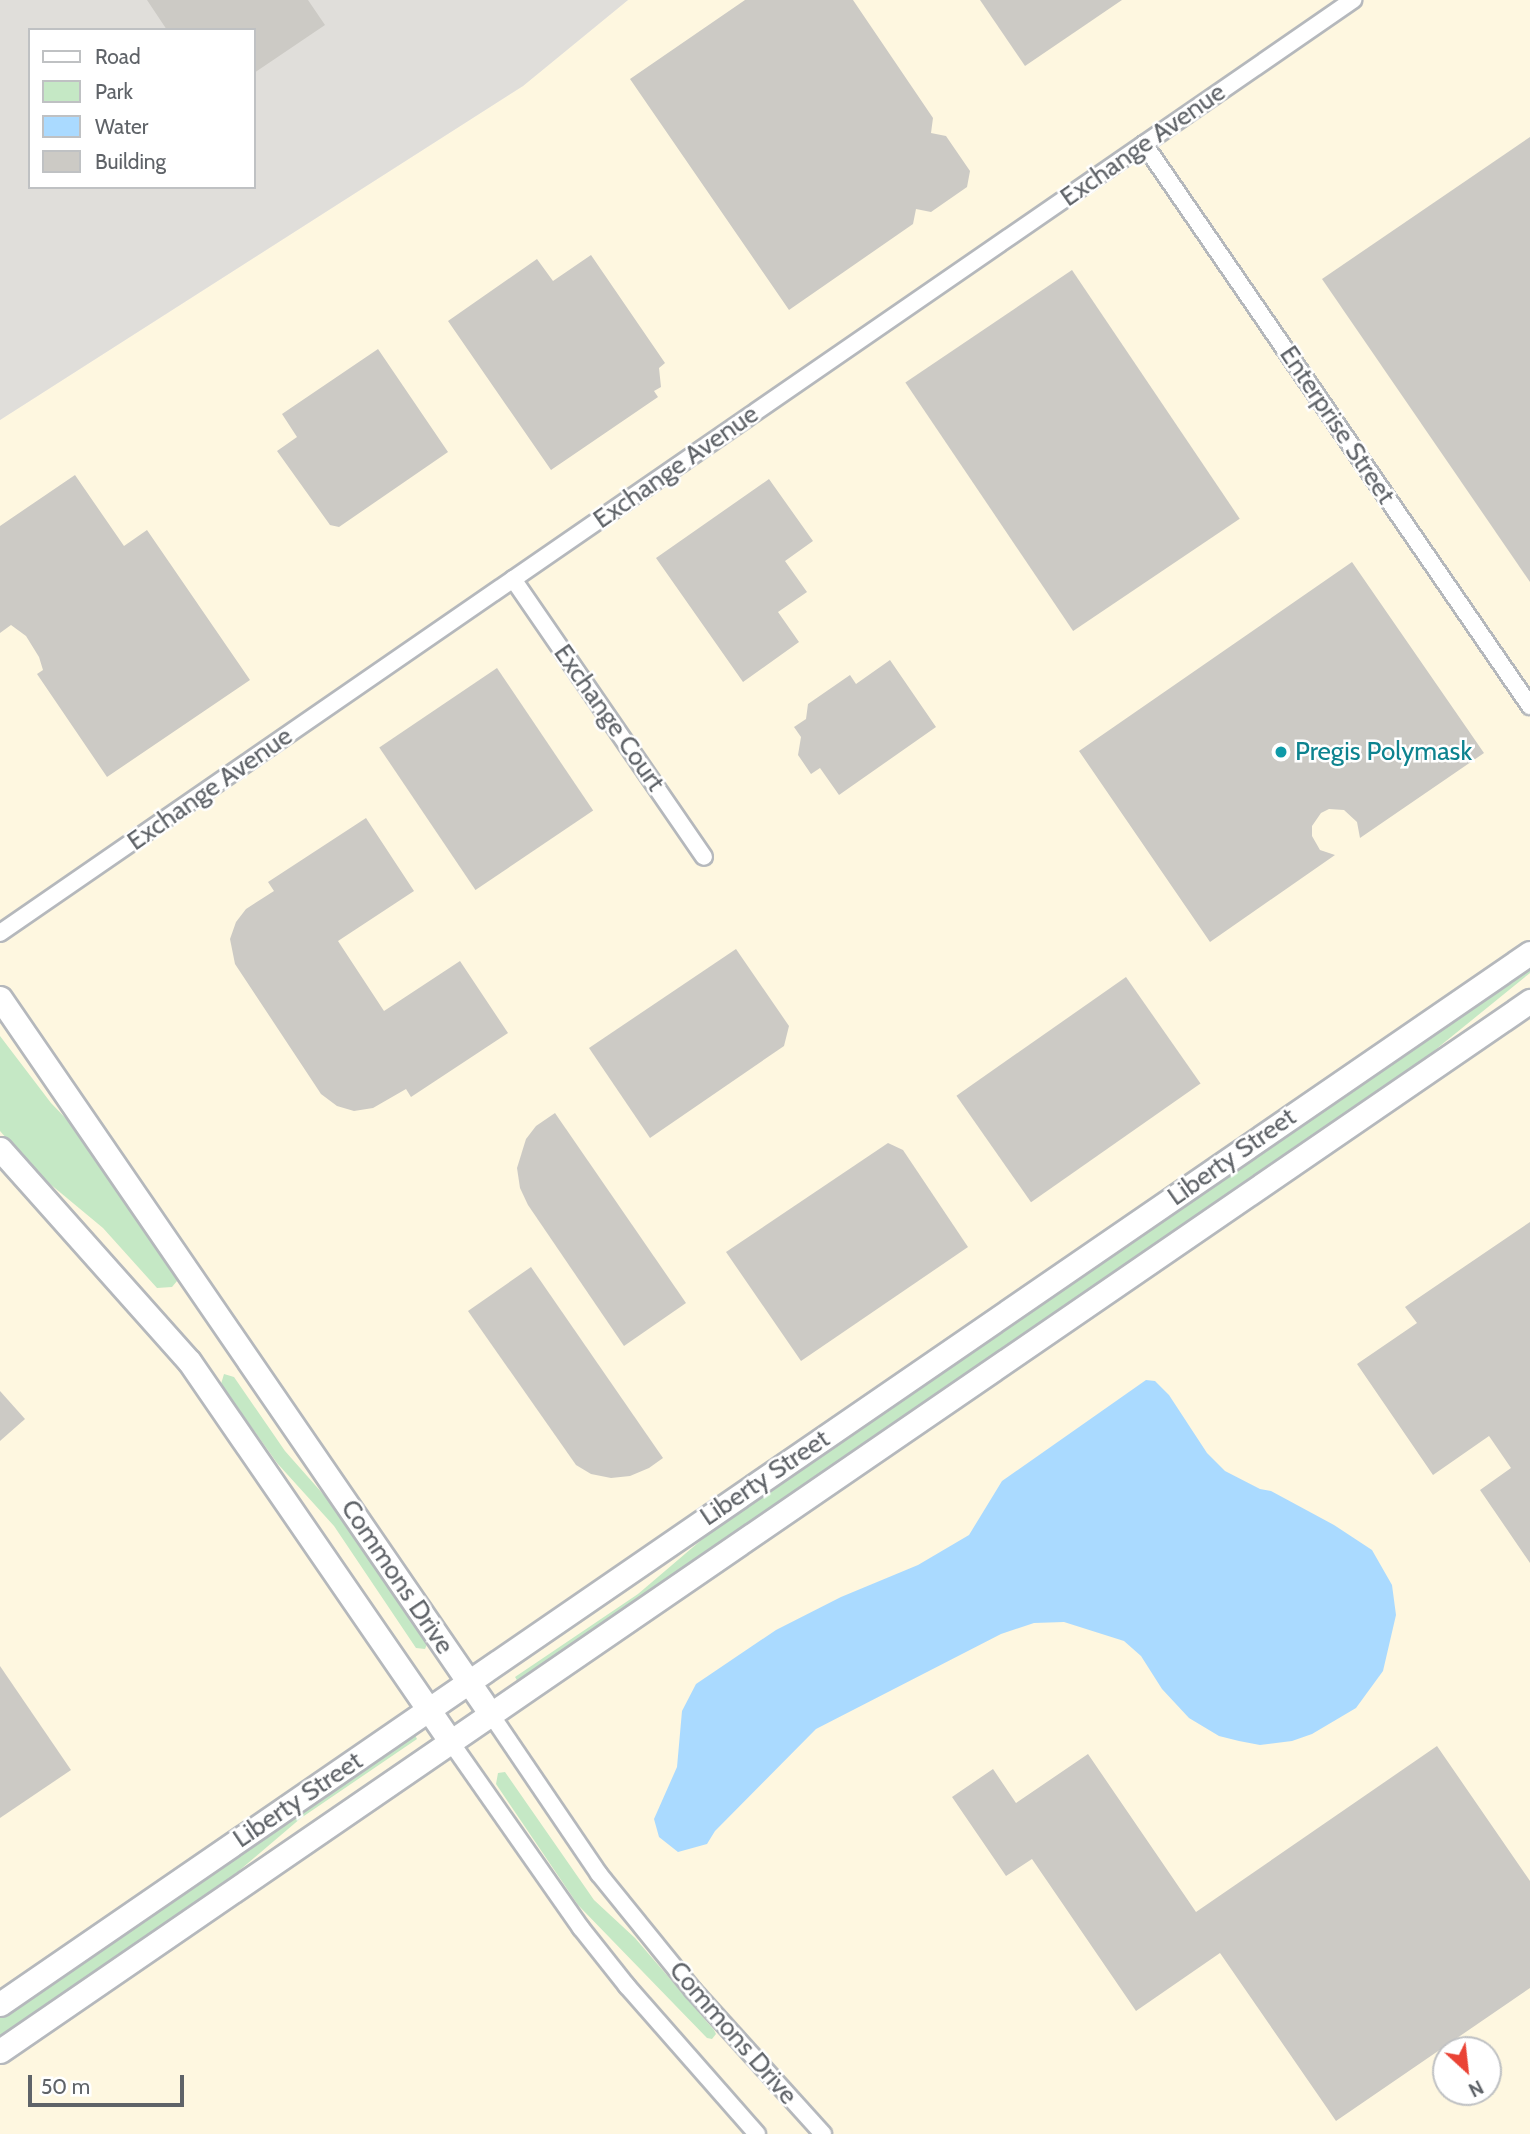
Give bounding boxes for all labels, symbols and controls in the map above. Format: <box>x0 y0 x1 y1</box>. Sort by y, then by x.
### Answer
legend <box>28 28 256 189</box>
text: Road <box>95 44 141 69</box>
street label: Exchange Avenue <box>1055 77 1231 213</box>
text: Park <box>95 79 133 104</box>
text: Water <box>95 114 148 139</box>
text: Building <box>95 149 166 174</box>
street label: Enterprise Street <box>1273 340 1401 510</box>
street label: Exchange Avenue <box>588 399 764 535</box>
street label: Exchange Court <box>547 639 671 797</box>
street label: Exchange Avenue <box>122 721 298 857</box>
place label: Pregis Polymask <box>1295 736 1472 768</box>
marker: Pregis Polymask <box>1273 744 1289 760</box>
street label: Liberty Street <box>1162 1101 1302 1213</box>
street label: Liberty Street <box>694 1423 836 1533</box>
street label: Commons Drive <box>334 1494 460 1660</box>
street label: Liberty Street <box>227 1745 369 1855</box>
street label: Commons Drive <box>662 1955 804 2111</box>
north arrow <box>1432 2036 1502 2106</box>
scale bar <box>32 2060 187 2104</box>
text: 50 m <box>41 2074 90 2099</box>
text: N <box>1465 2075 1487 2102</box>

